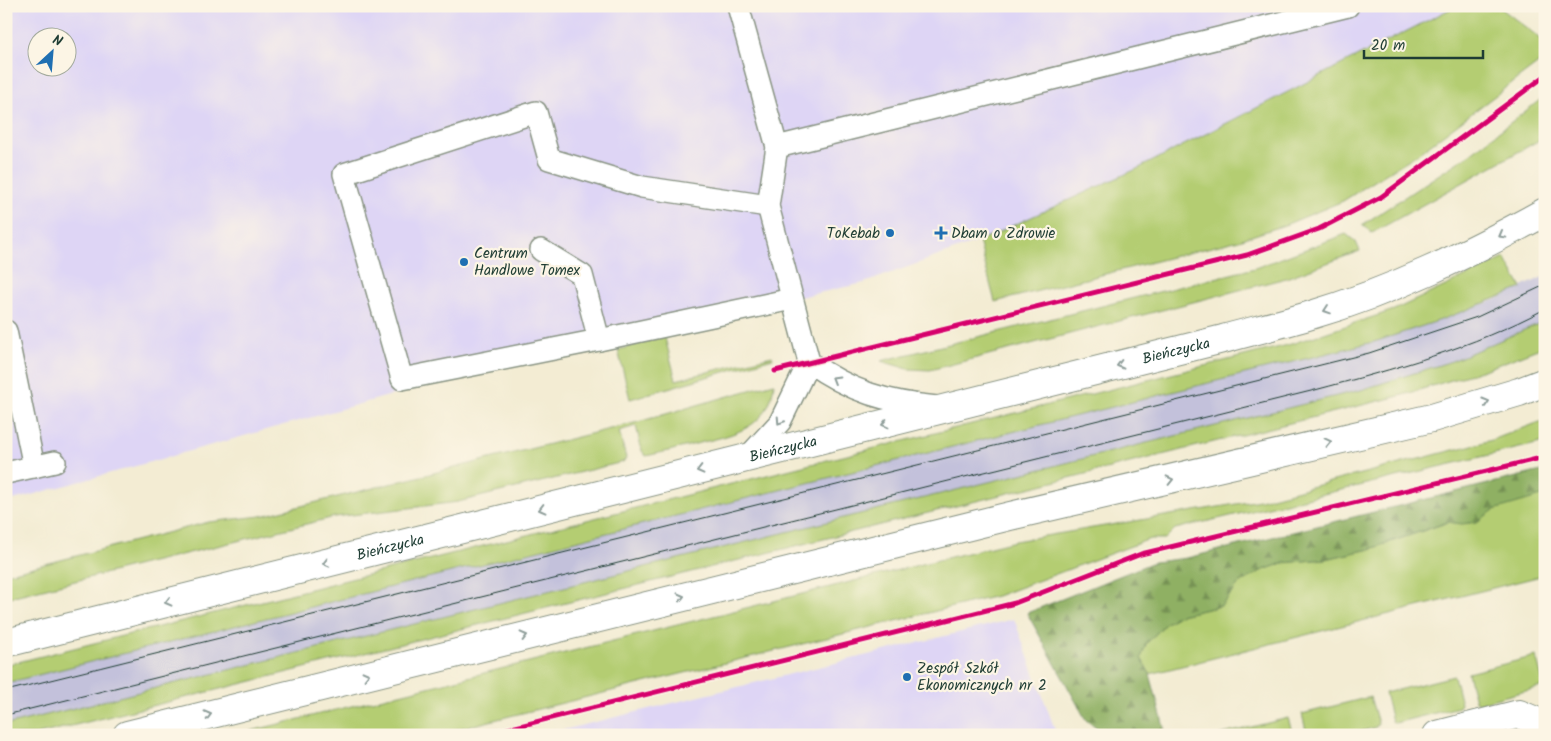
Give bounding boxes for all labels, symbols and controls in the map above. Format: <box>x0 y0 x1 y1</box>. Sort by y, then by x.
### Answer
north arrow <box>28 28 78 78</box>
scale bar <box>1364 28 1482 60</box>
text: N <box>48 29 66 53</box>
text: 20 m <box>1371 34 1405 58</box>
place label: ToKebab <box>827 222 880 246</box>
place label: Dbam o Zdrowie <box>951 222 1056 246</box>
marker: ToKebab <box>884 227 896 239</box>
marker: Dbam o Zdrowie <box>935 227 947 239</box>
one-way arrow <box>1498 229 1507 239</box>
place label: Centrum Handlowe Tomex <box>474 242 580 283</box>
marker: Centrum Handlowe Tomex <box>458 256 470 268</box>
one-way arrow <box>1324 304 1332 314</box>
street label: Bieńczycka <box>1140 332 1213 372</box>
one-way arrow <box>1115 359 1124 370</box>
one-way arrow <box>832 376 841 386</box>
one-way arrow <box>1481 398 1489 408</box>
one-way arrow <box>777 415 786 425</box>
one-way arrow <box>880 418 889 429</box>
street label: Bieńczycka <box>747 430 820 470</box>
one-way arrow <box>1324 437 1333 448</box>
one-way arrow <box>695 464 704 475</box>
one-way arrow <box>1166 475 1174 486</box>
one-way arrow <box>538 503 547 514</box>
street label: Bieńczycka <box>354 528 427 568</box>
one-way arrow <box>322 557 331 568</box>
one-way arrow <box>677 592 686 603</box>
one-way arrow <box>164 596 173 607</box>
one-way arrow <box>519 631 528 642</box>
place label: Zespół Szkół Ekonomicznych nr 2 <box>917 657 1047 698</box>
one-way arrow <box>361 671 369 681</box>
marker: Zespół Szkół Ekonomicznych nr 2 <box>901 671 913 683</box>
one-way arrow <box>204 710 212 720</box>

